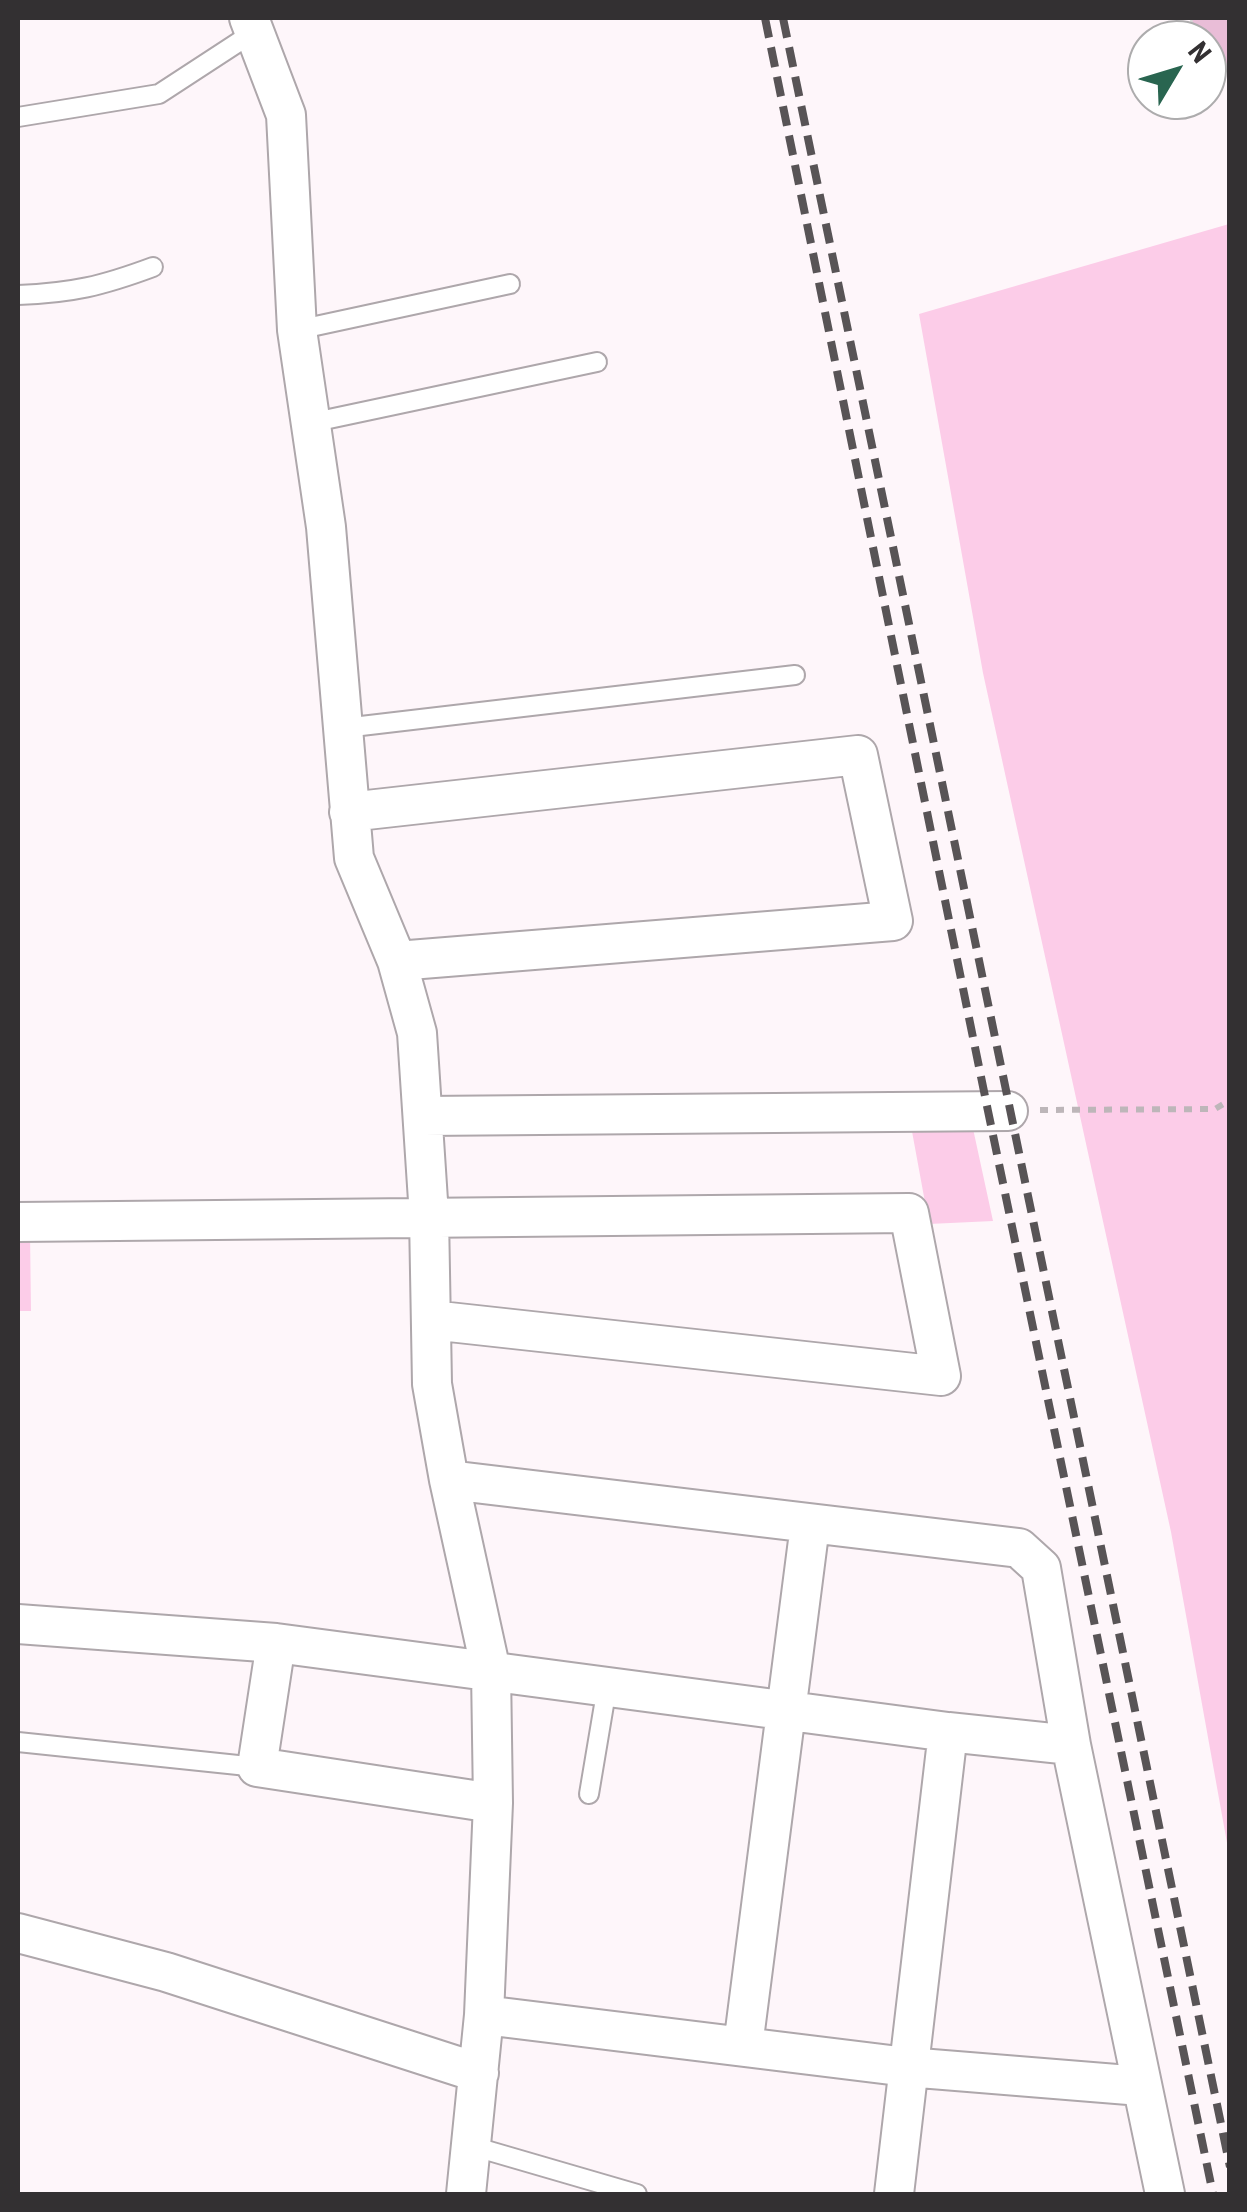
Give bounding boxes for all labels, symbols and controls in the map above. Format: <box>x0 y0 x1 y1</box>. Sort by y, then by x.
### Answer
north arrow <box>1127 20 1227 120</box>
text: N <box>1181 36 1218 69</box>

